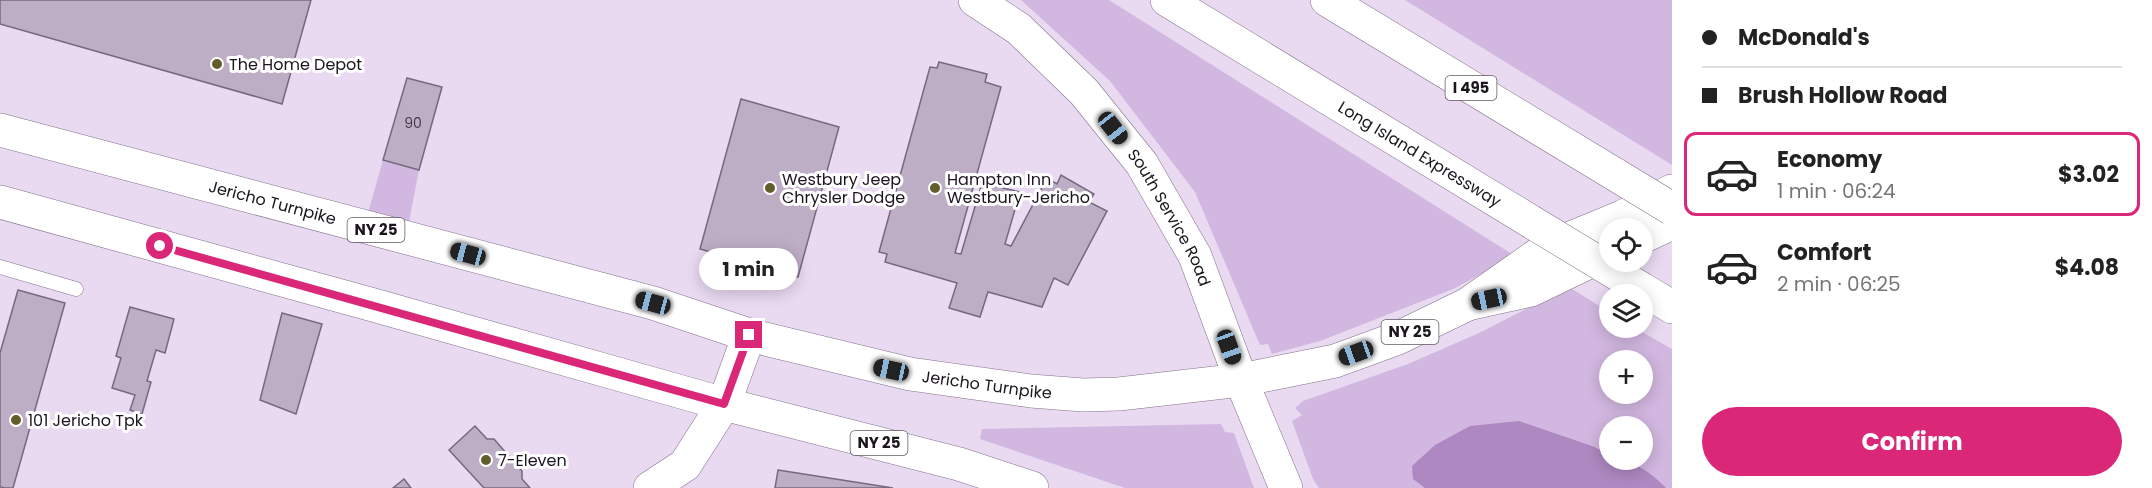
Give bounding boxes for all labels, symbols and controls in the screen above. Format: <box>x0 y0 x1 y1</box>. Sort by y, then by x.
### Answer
text: McDonald's <box>1738 22 1870 53</box>
place label: The Home Depot <box>229 53 362 76</box>
marker: The Home Depot <box>210 57 224 71</box>
road number: I 495 <box>1446 76 1496 100</box>
text: Brush Hollow Road <box>1738 80 1948 111</box>
street label: Long Island Expressway <box>1334 96 1506 213</box>
car <box>1095 108 1131 148</box>
house number: 90 <box>404 113 422 133</box>
street label: South Service Road <box>1122 144 1216 289</box>
text: Economy <box>1777 144 1882 175</box>
icon: car <box>1705 147 1759 201</box>
text: $3.02 <box>2058 159 2119 190</box>
place label: Westbury Jeep Chrysler Dodge <box>782 168 905 209</box>
place label: Hampton Inn Westbury-Jericho <box>947 168 1090 209</box>
street label: Jericho Turnpike <box>206 175 339 231</box>
text: 1 min · 06:24 <box>1777 177 1896 205</box>
marker: Westbury Jeep Chrysler Dodge <box>763 181 777 195</box>
marker: Hampton Inn Westbury-Jericho <box>928 181 942 195</box>
road number: NY 25 <box>348 218 404 242</box>
map controls <box>1599 218 1653 470</box>
button: locate <box>1599 218 1653 272</box>
route start <box>146 232 173 259</box>
text: Comfort <box>1777 237 1871 268</box>
icon: car <box>1705 240 1759 294</box>
car <box>448 241 488 267</box>
callout: 1 min <box>700 248 798 290</box>
text: $4.08 <box>2055 252 2119 283</box>
text: 1 min <box>722 255 775 283</box>
text: 2 min · 06:25 <box>1777 270 1901 298</box>
button: layers <box>1599 284 1653 338</box>
car <box>1470 286 1508 312</box>
car <box>633 290 673 316</box>
road number: NY 25 <box>1382 320 1438 344</box>
route end <box>735 321 762 348</box>
car <box>1214 327 1244 367</box>
car <box>1336 338 1376 368</box>
button: + <box>1599 350 1653 404</box>
car <box>872 357 910 383</box>
street label: Jericho Turnpike <box>920 365 1053 405</box>
button: Confirm <box>1702 407 2122 476</box>
place label: 101 Jericho Tpk <box>28 409 144 432</box>
marker: 101 Jericho Tpk <box>9 413 23 427</box>
button: − <box>1599 416 1653 470</box>
road number: NY 25 <box>850 431 908 455</box>
place label: 7-Eleven <box>498 449 567 472</box>
marker: 7-Eleven <box>479 453 493 467</box>

